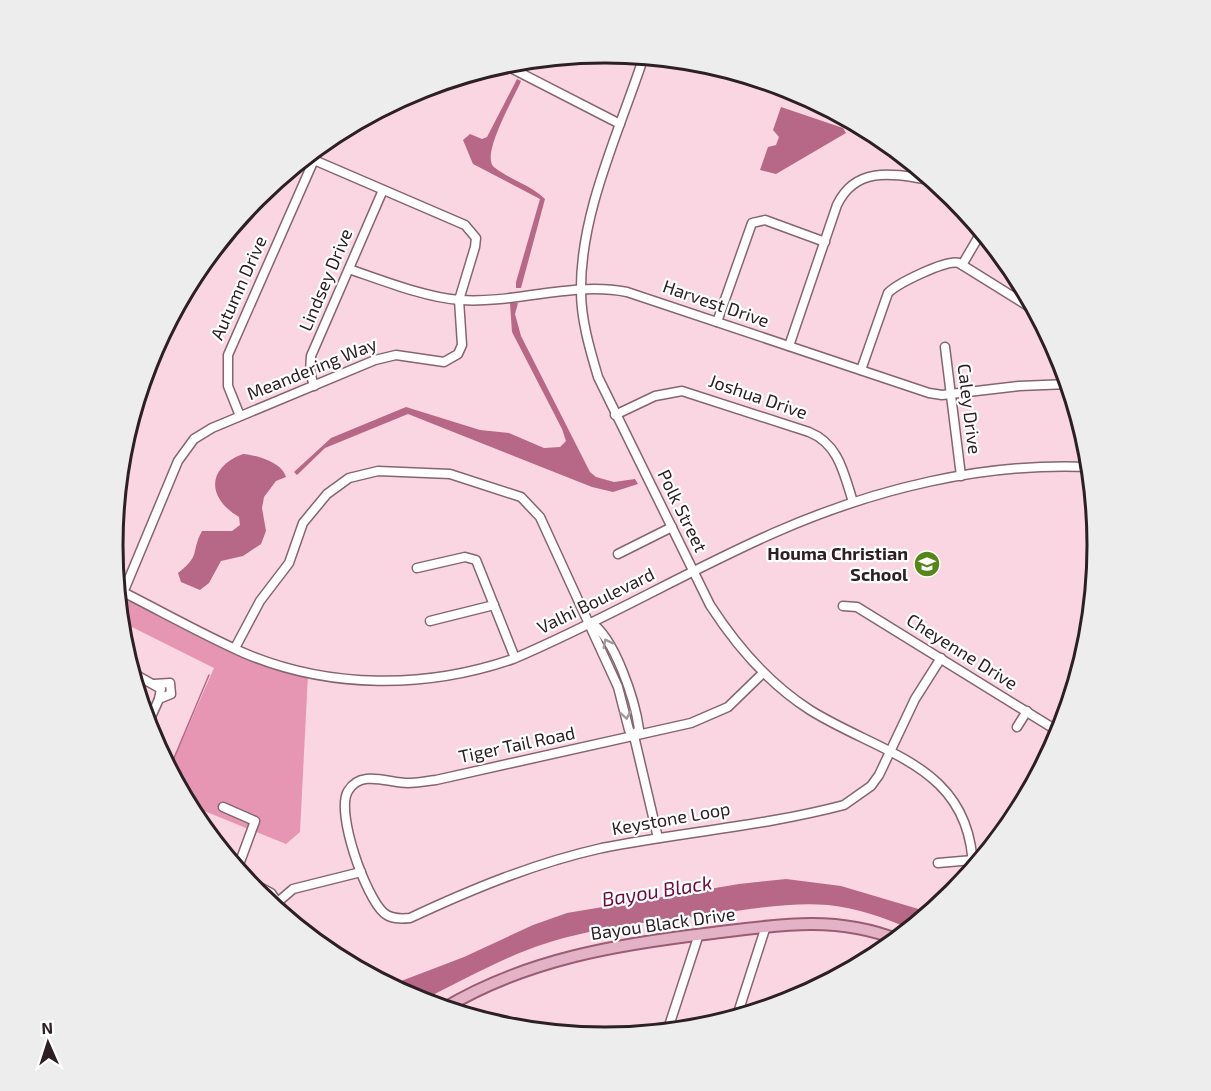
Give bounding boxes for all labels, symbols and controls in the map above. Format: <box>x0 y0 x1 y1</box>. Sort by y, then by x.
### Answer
street label: Lindsey Drive <box>294 225 357 334</box>
street label: Autumn Drive <box>205 232 271 343</box>
street label: Harvest Drive <box>660 275 772 332</box>
street label: Meandering Way <box>244 332 380 404</box>
street label: Caley Drive <box>954 362 986 455</box>
street label: Joshua Drive <box>706 369 811 423</box>
street label: Polk Street <box>653 466 712 556</box>
place label: Houma Christian School <box>767 542 908 585</box>
school or university icon: Houma Christian School <box>912 549 942 579</box>
street label: Valhi Boulevard <box>533 562 658 638</box>
street label: Cheyenne Drive <box>903 608 1022 694</box>
one-way arrow <box>603 639 615 650</box>
one-way arrow <box>619 710 632 720</box>
street label: Tiger Tail Road <box>457 721 577 767</box>
street label: Keystone Loop <box>610 797 732 839</box>
water label: Bayou Black <box>600 869 714 912</box>
street label: Bayou Black Drive <box>589 902 737 944</box>
north arrow <box>18 1013 78 1073</box>
text: N <box>41 1018 53 1037</box>

